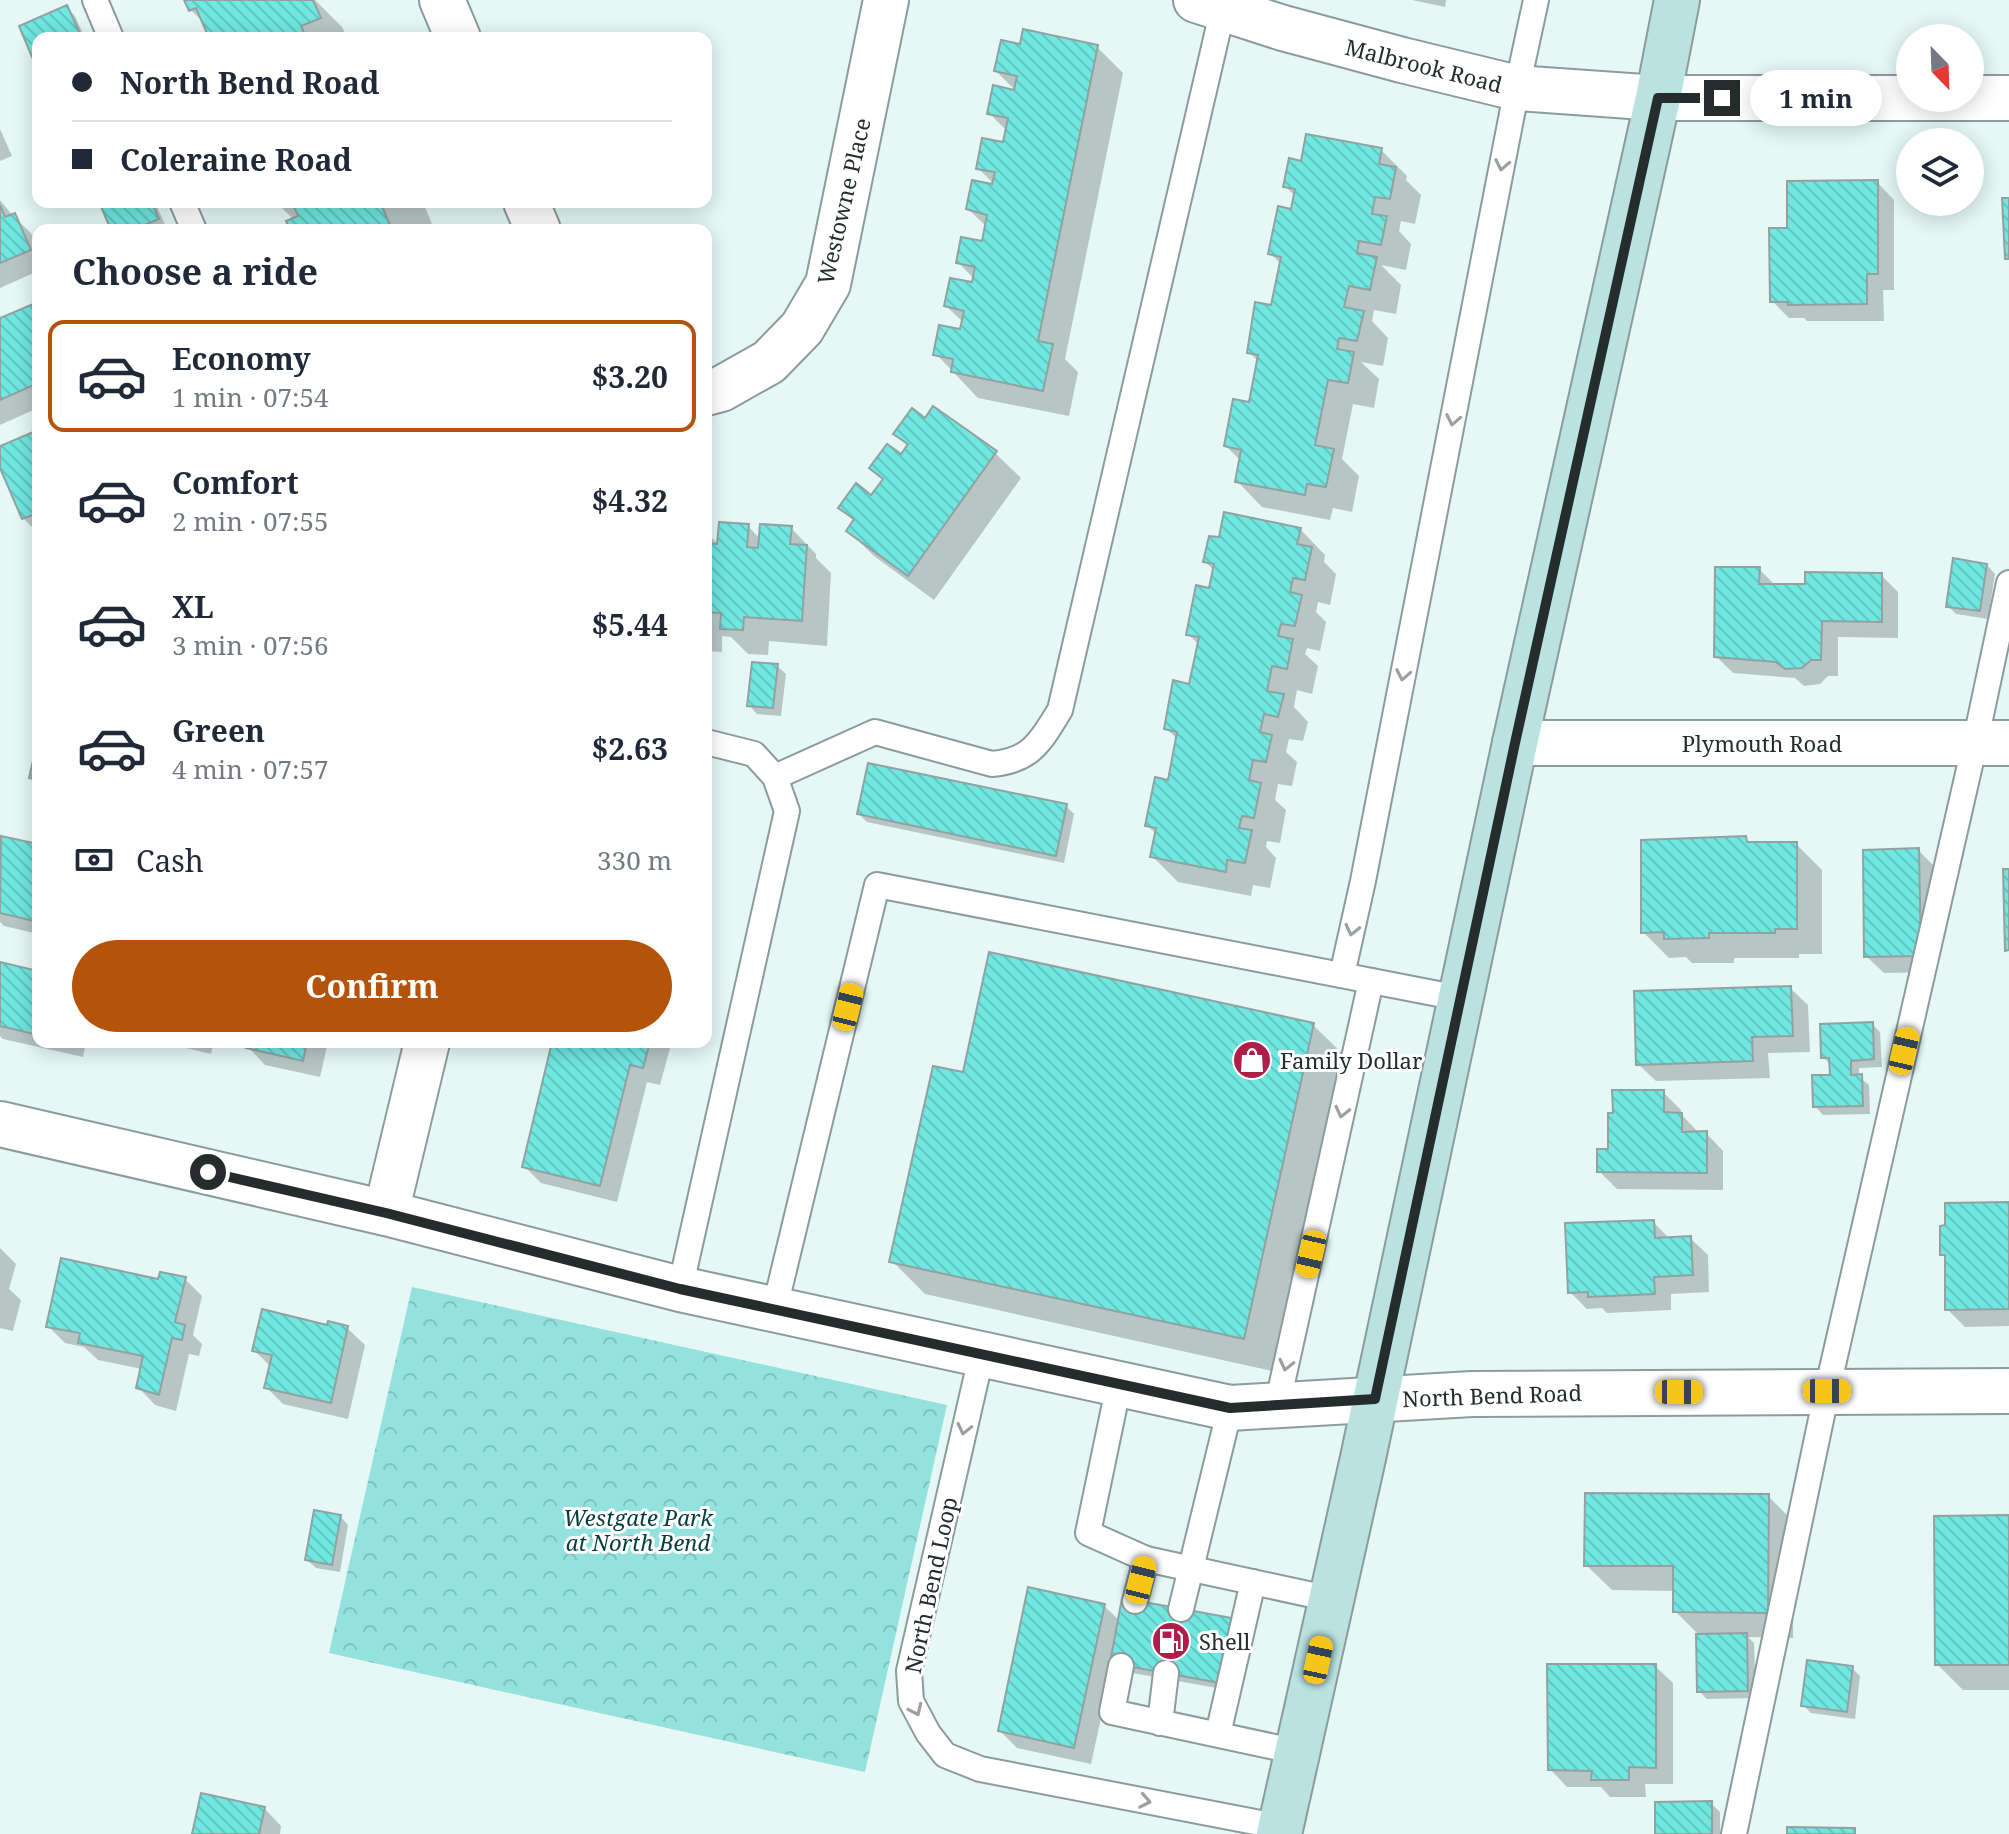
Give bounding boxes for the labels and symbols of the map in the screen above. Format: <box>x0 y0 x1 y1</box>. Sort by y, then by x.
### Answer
north arrow <box>1896 24 1984 112</box>
street label: Malbrook Road <box>1342 31 1506 99</box>
callout: 1 min <box>1750 70 1882 126</box>
route end <box>1704 80 1740 116</box>
street label: Westowne Place <box>809 115 877 287</box>
one-way arrow <box>1495 158 1512 171</box>
one-way arrow <box>1445 413 1462 427</box>
one-way arrow <box>1395 668 1412 681</box>
street label: Plymouth Road <box>1682 728 1843 758</box>
one-way arrow <box>1344 923 1361 936</box>
car <box>831 981 865 1033</box>
car <box>1887 1025 1921 1077</box>
shop icon: Family Dollar <box>1231 1039 1273 1081</box>
place label: Family Dollar <box>1280 1045 1423 1075</box>
one-way arrow <box>1334 1104 1351 1118</box>
route start <box>190 1154 226 1190</box>
car <box>1294 1228 1328 1280</box>
one-way arrow <box>1278 1358 1295 1372</box>
street label: North Bend Road <box>1402 1377 1583 1413</box>
car <box>1803 1379 1851 1403</box>
car <box>1655 1380 1703 1404</box>
one-way arrow <box>956 1422 973 1436</box>
street label: North Bend Loop <box>897 1494 963 1676</box>
park label: Westgate Park at North Bend <box>563 1502 714 1557</box>
car <box>1124 1554 1158 1606</box>
fuel station icon: Shell <box>1150 1620 1192 1662</box>
place label: Shell <box>1199 1626 1251 1656</box>
car <box>1301 1634 1335 1686</box>
one-way arrow <box>906 1701 922 1716</box>
one-way arrow <box>1138 1791 1152 1808</box>

